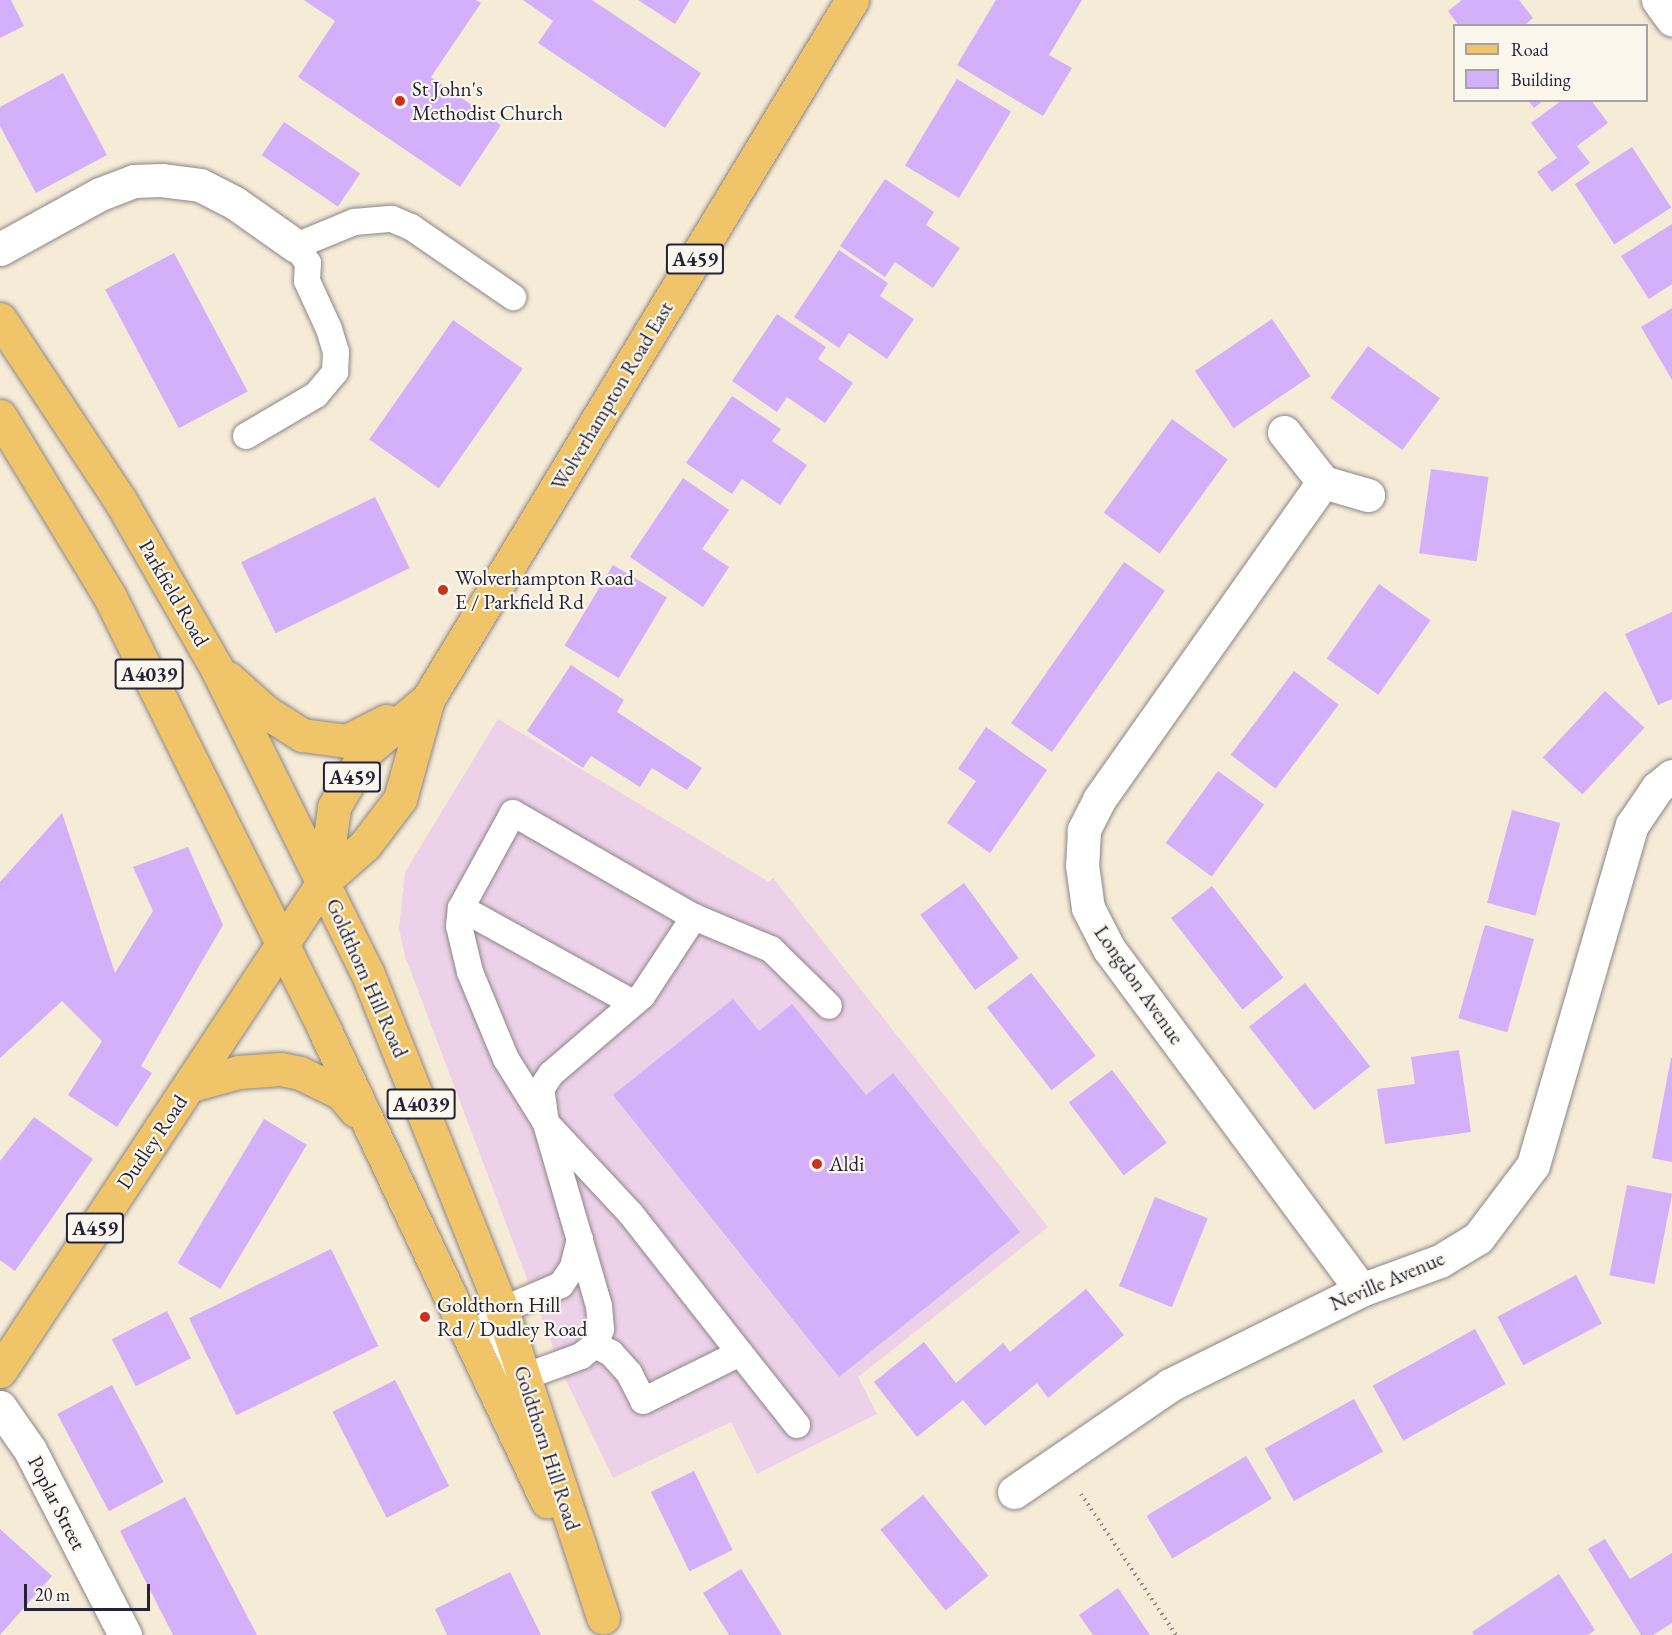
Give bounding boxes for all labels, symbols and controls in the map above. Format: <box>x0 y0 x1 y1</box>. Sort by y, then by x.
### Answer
legend <box>1453 24 1648 102</box>
text: Road <box>1511 38 1549 61</box>
text: Building <box>1511 68 1571 91</box>
place label: St John's Methodist Church <box>412 76 563 126</box>
marker: St John's Methodist Church <box>393 94 407 108</box>
road number: A459 <box>665 242 725 276</box>
street label: Wolverhampton Road East <box>546 297 678 495</box>
street label: Parkfield Road <box>133 535 215 651</box>
place label: Wolverhampton Road E / Parkfield Rd <box>455 565 634 615</box>
marker: Wolverhampton Road E / Parkfield Rd <box>436 583 450 597</box>
road number: A4039 <box>114 657 184 691</box>
road number: A459 <box>322 760 382 794</box>
street label: Goldthorn Hill Road <box>321 895 413 1061</box>
street label: Longdon Avenue <box>1089 921 1189 1049</box>
road number: A4039 <box>386 1087 456 1121</box>
street label: Dudley Road <box>111 1090 193 1194</box>
place label: Aldi <box>829 1151 864 1177</box>
marker: Aldi <box>810 1157 824 1171</box>
road number: A459 <box>65 1211 125 1245</box>
street label: Neville Avenue <box>1326 1246 1448 1316</box>
place label: Goldthorn Hill Rd / Dudley Road <box>437 1292 587 1342</box>
marker: Goldthorn Hill Rd / Dudley Road <box>418 1310 432 1324</box>
street label: Goldthorn Hill Road <box>509 1363 585 1533</box>
street label: Poplar Street <box>23 1452 91 1554</box>
scale bar <box>27 1572 153 1610</box>
text: 20 m <box>35 1583 70 1606</box>

